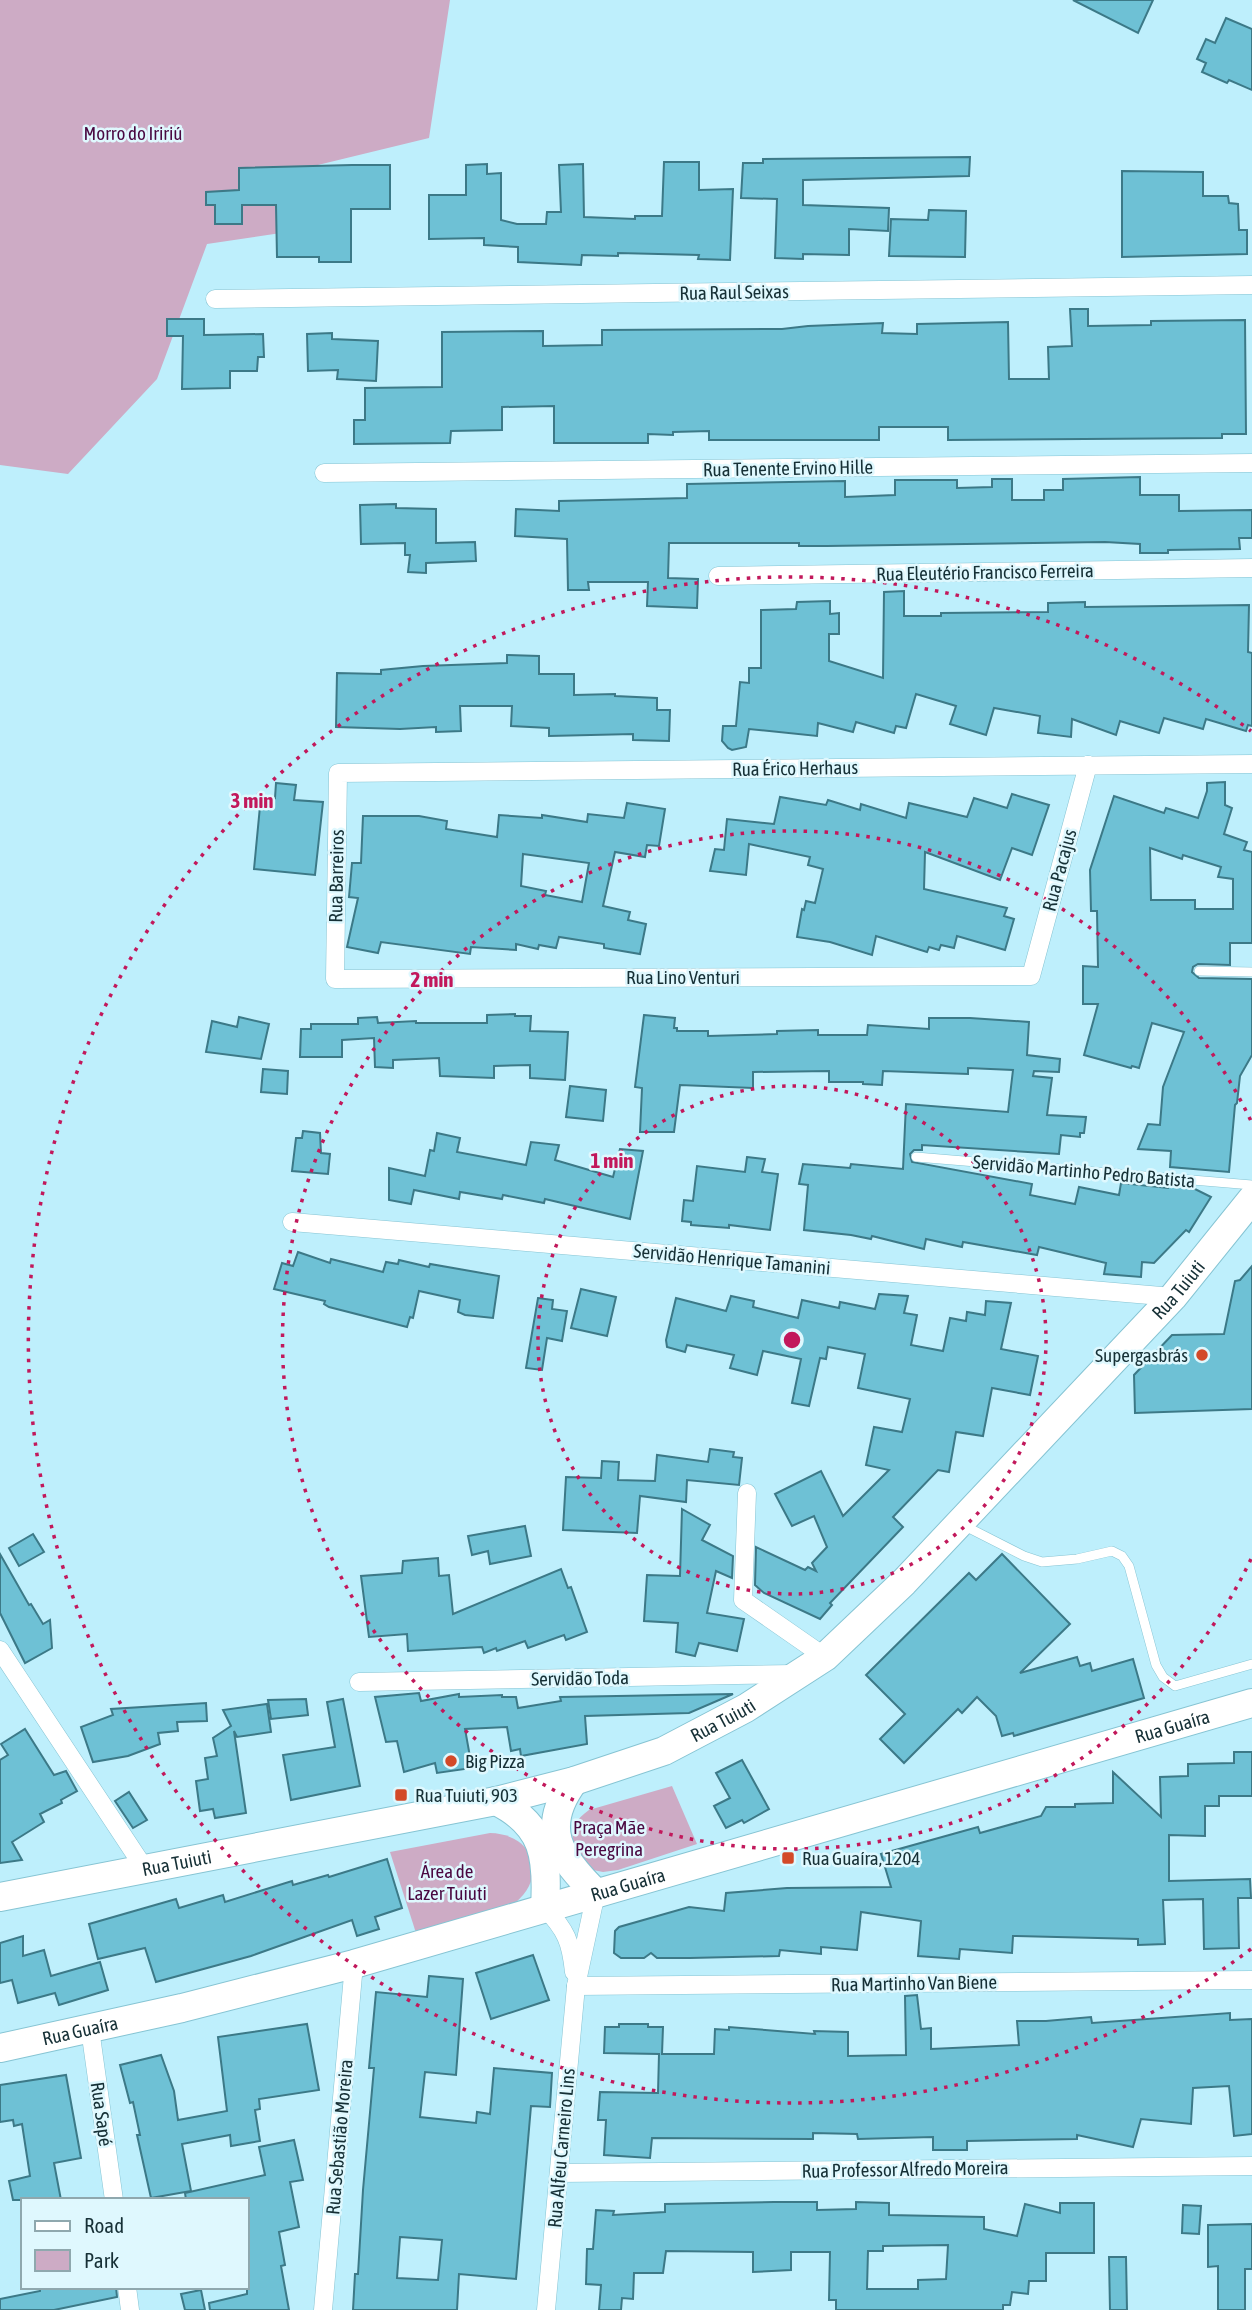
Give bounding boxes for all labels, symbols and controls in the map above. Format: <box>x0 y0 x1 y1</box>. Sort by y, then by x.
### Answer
park label: Morro do Iririú <box>84 122 182 144</box>
street label: Rua Raul Seixas <box>679 280 789 304</box>
street label: Rua Tenente Ervino Hille <box>703 456 873 480</box>
street label: Rua Eleutério Francisco Ferreira <box>876 559 1094 585</box>
street label: Rua Érico Herhaus <box>732 756 858 780</box>
text: 3 min <box>231 788 273 812</box>
street label: Rua Pacajus <box>1038 826 1081 913</box>
street label: Rua Barreiros <box>324 829 348 923</box>
street label: Rua Lino Venturi <box>626 966 740 988</box>
text: 2 min <box>411 967 453 991</box>
text: 1 min <box>591 1148 633 1172</box>
street label: Servidão Martinho Pedro Batista <box>972 1150 1196 1192</box>
street label: Servidão Henrique Tamanini <box>633 1239 831 1279</box>
street label: Rua Tuiuti <box>1147 1256 1209 1324</box>
centre of rings <box>780 1328 804 1352</box>
place label: Supergasbrás <box>1095 1344 1188 1366</box>
marker: Supergasbrás <box>1194 1347 1210 1363</box>
street label: Servidão Toda <box>531 1666 629 1690</box>
street label: Rua Tuiuti <box>687 1694 759 1746</box>
street label: Rua Guaíra <box>1132 1705 1212 1747</box>
place label: Big Pizza <box>465 1750 525 1772</box>
marker: Big Pizza <box>443 1753 459 1769</box>
place label: Rua Tuiuti, 903 <box>415 1784 518 1806</box>
marker: Rua Tuiuti, 903 <box>393 1787 409 1803</box>
park label: Praça Mãe Peregrina <box>573 1816 645 1860</box>
street label: Rua Tuiuti <box>140 1845 213 1880</box>
place label: Rua Guaíra, 1204 <box>802 1847 920 1869</box>
marker: Rua Guaíra, 1204 <box>780 1850 796 1866</box>
park label: Área de Lazer Tuiuti <box>407 1860 487 1904</box>
street label: Rua Guaíra <box>588 1863 668 1906</box>
street label: Rua Martinho Van Biene <box>831 1971 997 1995</box>
street label: Rua Guaíra <box>40 2011 120 2049</box>
street label: Rua Sebastião Moreira <box>321 2058 357 2216</box>
street label: Rua Alfeu Carneiro Lins <box>543 2067 579 2229</box>
street label: Rua Sapé <box>87 2081 117 2147</box>
street label: Rua Professor Alfredo Moreira <box>801 2156 1009 2182</box>
legend <box>21 2198 248 2289</box>
text: Road <box>84 2213 124 2237</box>
text: Park <box>84 2248 119 2272</box>

